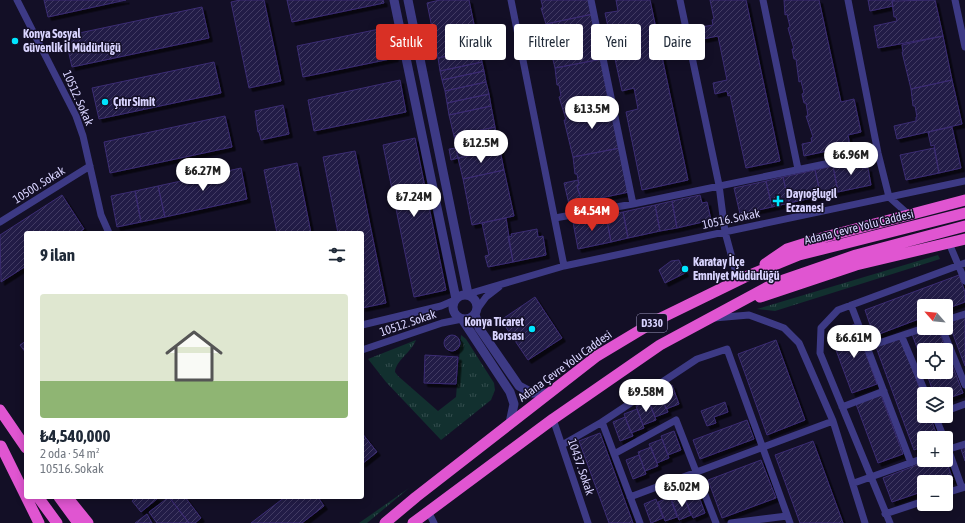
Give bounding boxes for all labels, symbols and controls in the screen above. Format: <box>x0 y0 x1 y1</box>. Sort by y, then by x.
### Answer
chip: Satılık <box>376 24 437 60</box>
chip: Kiralık <box>445 24 506 60</box>
chip: Filtreler <box>514 24 583 60</box>
chip: Yeni <box>591 24 641 60</box>
chip: Daire <box>649 24 705 60</box>
place label: Konya Sosyal Güvenlik İl Müdürlüğü <box>23 27 121 55</box>
marker: Konya Sosyal Güvenlik İl Müdürlüğü <box>10 36 20 46</box>
street label: 10512. Sokak <box>60 68 97 128</box>
place label: Çıtır Simit <box>113 95 156 109</box>
pin: ₺13.5M <box>559 96 625 130</box>
marker: Çıtır Simit <box>100 97 110 107</box>
text: ₺13.5M <box>574 101 610 116</box>
pin: ₺12.5M <box>448 130 514 164</box>
text: ₺12.5M <box>463 135 499 150</box>
pin: ₺6.96M <box>818 142 884 176</box>
text: ₺6.96M <box>833 147 869 162</box>
pin: ₺6.27M <box>170 158 236 192</box>
street label: 10500. Sokak <box>10 163 68 207</box>
text: ₺6.27M <box>185 163 221 178</box>
pin: ₺7.24M <box>381 184 447 218</box>
place label: Dayıoğlugil Eczanesi <box>786 187 838 215</box>
text: ₺7.24M <box>396 189 432 204</box>
marker: Dayıoğlugil Eczanesi <box>773 196 783 206</box>
pin: ₺4.54M <box>559 198 625 232</box>
text: ₺4.54M <box>574 203 610 218</box>
street label: 10516. Sokak <box>701 206 762 232</box>
street label: Adana Çevre Yolu Caddesi <box>803 207 915 247</box>
icon: filters <box>326 244 348 266</box>
text: 9 ilan <box>40 245 75 265</box>
place label: Karatay İlçe Emniyet Müdürlüğü <box>693 254 780 283</box>
marker: Karatay İlçe Emniyet Müdürlüğü <box>680 264 690 274</box>
north arrow <box>917 299 953 335</box>
map controls <box>917 299 953 511</box>
street label: 10512. Sokak <box>378 307 439 339</box>
road number: D330 <box>637 314 667 332</box>
place label: Konya Ticaret Borsası <box>465 315 525 343</box>
icon: home <box>158 320 230 392</box>
marker: Konya Ticaret Borsası <box>527 324 537 334</box>
pin: ₺6.61M <box>821 325 887 359</box>
street label: Adana Çevre Yolu Caddesi <box>516 327 614 405</box>
text: ₺6.61M <box>836 330 872 345</box>
button: locate <box>917 343 953 379</box>
pin: ₺9.58M <box>613 379 679 413</box>
text: ₺9.58M <box>628 384 664 399</box>
button: layers <box>917 387 953 423</box>
text: ₺4,540,000 <box>40 426 110 446</box>
button: + <box>917 431 953 467</box>
street label: 10437. Sokak <box>565 437 597 498</box>
text: 2 oda · 54 m² <box>40 446 100 461</box>
text: 10516. Sokak <box>40 461 104 476</box>
pin: ₺5.02M <box>649 474 715 508</box>
button: − <box>917 475 953 511</box>
text: ₺5.02M <box>664 479 700 494</box>

